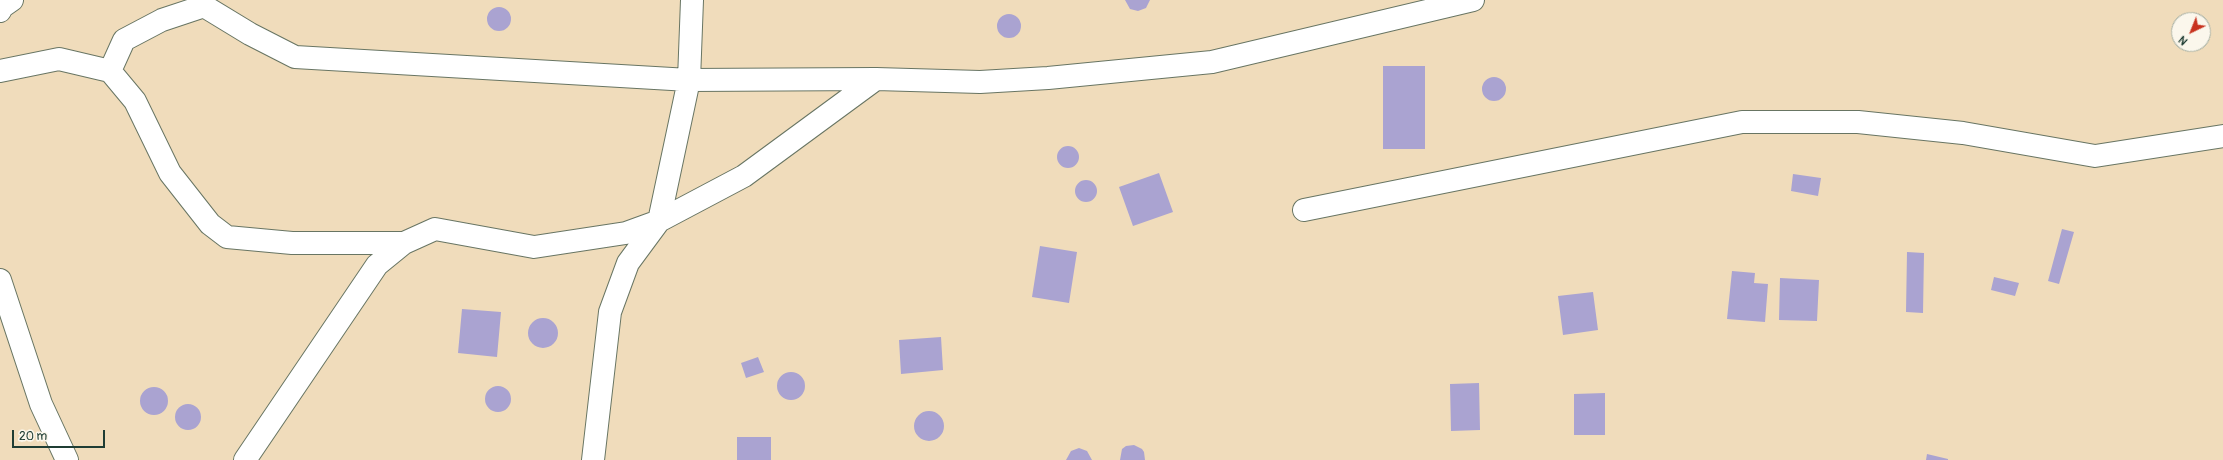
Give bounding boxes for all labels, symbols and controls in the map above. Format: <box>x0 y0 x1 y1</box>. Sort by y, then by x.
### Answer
north arrow <box>2171 12 2211 52</box>
text: N <box>2176 33 2190 48</box>
scale bar <box>14 422 107 448</box>
text: 20 m <box>19 429 47 444</box>

